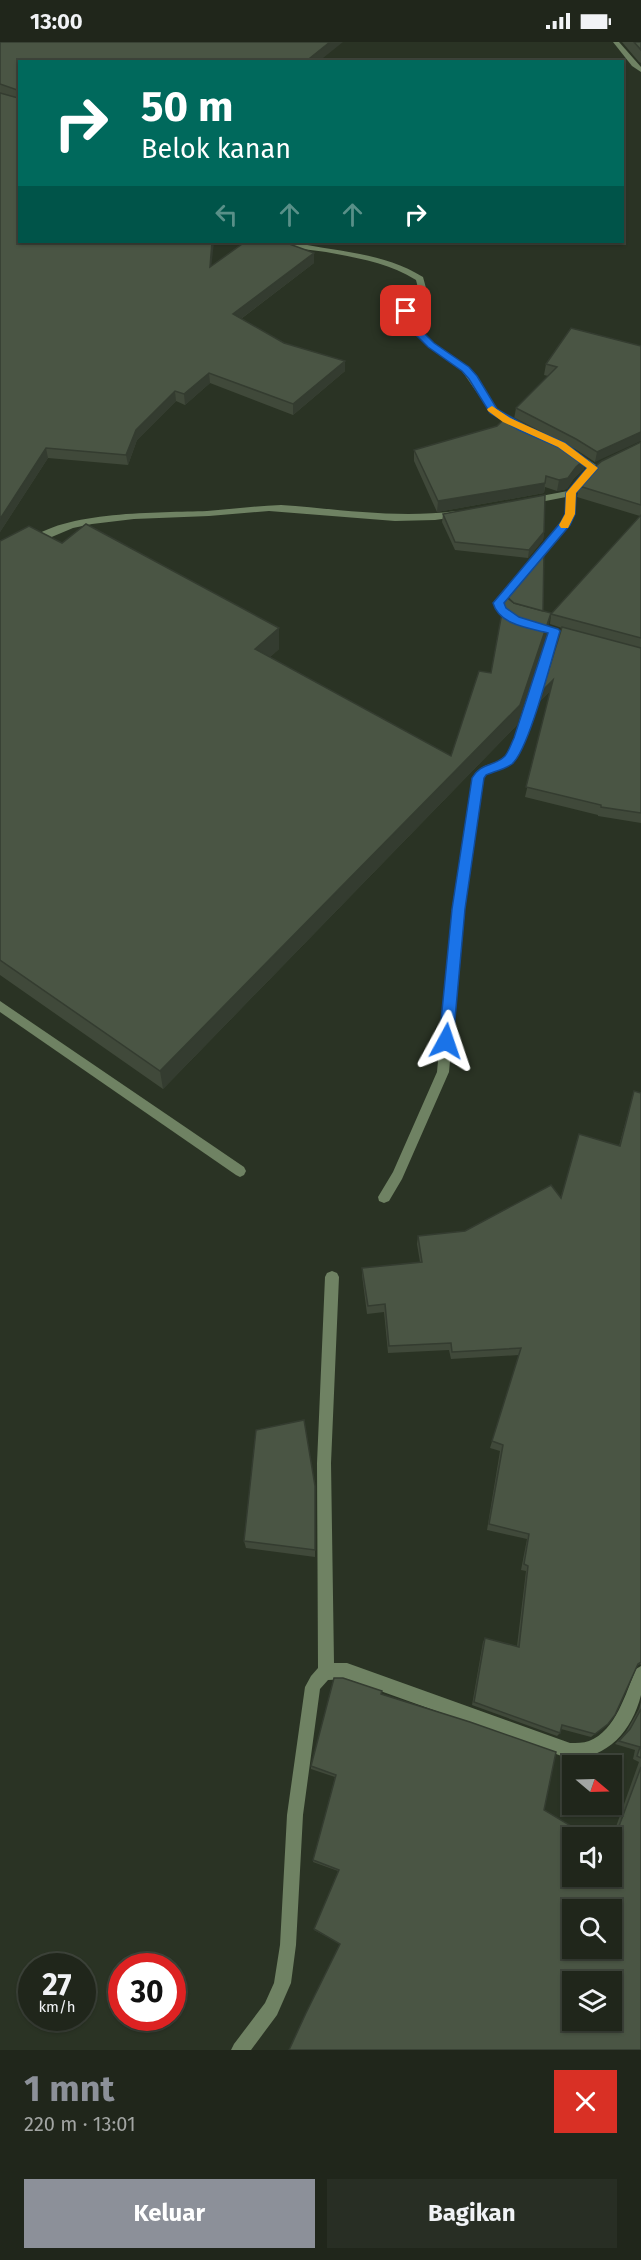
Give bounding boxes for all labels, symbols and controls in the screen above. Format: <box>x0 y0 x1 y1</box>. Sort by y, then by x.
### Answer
text: 13:00 <box>30 8 83 35</box>
text: 50 m <box>141 82 234 132</box>
icon: right <box>42 84 120 162</box>
text: Belok kanan <box>141 133 291 165</box>
icon: left <box>210 198 243 231</box>
icon: ahead <box>273 198 306 231</box>
icon: ahead <box>336 198 369 231</box>
icon: right <box>399 198 432 231</box>
pin <box>380 285 431 336</box>
icon: arrive <box>389 294 422 327</box>
position arrow <box>414 1009 478 1073</box>
north arrow <box>562 1755 622 1815</box>
map controls <box>562 1755 622 2031</box>
button: sound <box>562 1827 622 1887</box>
button: search <box>562 1899 622 1959</box>
speed limit sign: 30 <box>108 1953 186 2031</box>
text: 27 <box>42 1967 72 2003</box>
button: layers <box>562 1971 622 2031</box>
text: km/h <box>38 1998 76 2016</box>
text: 1 mnt <box>24 2067 114 2111</box>
button: close <box>554 2070 617 2133</box>
text: 220 m · 13:01 <box>24 2112 136 2136</box>
button: Keluar <box>24 2179 315 2248</box>
button: Bagikan <box>327 2179 617 2248</box>

